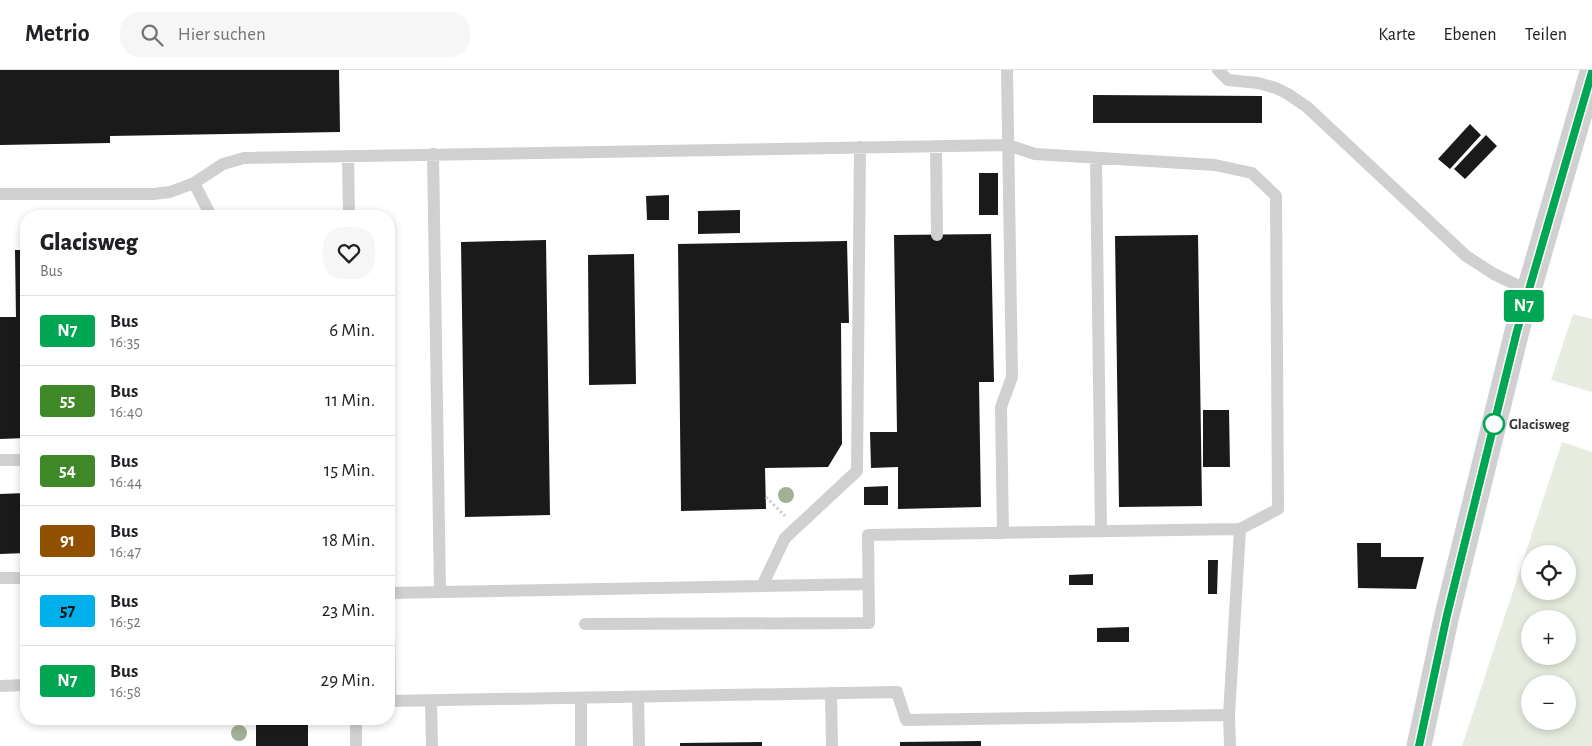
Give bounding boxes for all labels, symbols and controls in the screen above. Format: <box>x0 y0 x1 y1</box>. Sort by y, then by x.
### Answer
search box <box>120 12 470 57</box>
icon: search <box>138 21 166 49</box>
text: Metrio <box>25 22 90 46</box>
text: Hier suchen <box>178 25 266 44</box>
text: Karte <box>1378 26 1416 44</box>
text: Ebenen <box>1444 26 1497 44</box>
text: Teilen <box>1525 26 1567 44</box>
button: heart <box>323 227 375 279</box>
text: Glacisweg <box>40 231 138 255</box>
text: Bus <box>40 263 63 279</box>
line badge: N7 <box>1502 290 1546 322</box>
text: N7 <box>1514 297 1534 315</box>
text: Bus <box>110 312 138 331</box>
text: 6 Min. <box>329 321 375 340</box>
text: N7 <box>57 322 78 340</box>
text: 16:35 <box>110 334 140 350</box>
text: Bus <box>110 382 138 401</box>
text: 11 Min. <box>325 391 375 410</box>
text: 55 <box>60 392 75 410</box>
text: 16:40 <box>110 404 143 420</box>
marker: Glacisweg <box>1483 413 1505 435</box>
place label: Glacisweg <box>1509 417 1570 432</box>
text: Bus <box>110 452 138 471</box>
text: 15 Min. <box>324 461 375 480</box>
text: 54 <box>59 462 76 480</box>
text: 16:44 <box>110 474 142 490</box>
text: Bus <box>110 522 138 541</box>
text: 18 Min. <box>323 531 375 550</box>
text: 91 <box>60 532 75 550</box>
text: 16:47 <box>110 544 141 560</box>
map controls <box>1521 545 1576 730</box>
button: locate <box>1521 545 1576 600</box>
text: Bus <box>110 592 138 611</box>
text: 23 Min. <box>322 601 375 620</box>
text: 57 <box>60 602 75 620</box>
button: + <box>1521 610 1576 665</box>
text: 16:52 <box>110 614 141 630</box>
text: Bus <box>110 662 138 681</box>
text: 29 Min. <box>321 671 375 690</box>
text: N7 <box>57 672 78 690</box>
button: − <box>1521 675 1576 730</box>
text: 16:58 <box>110 684 141 700</box>

